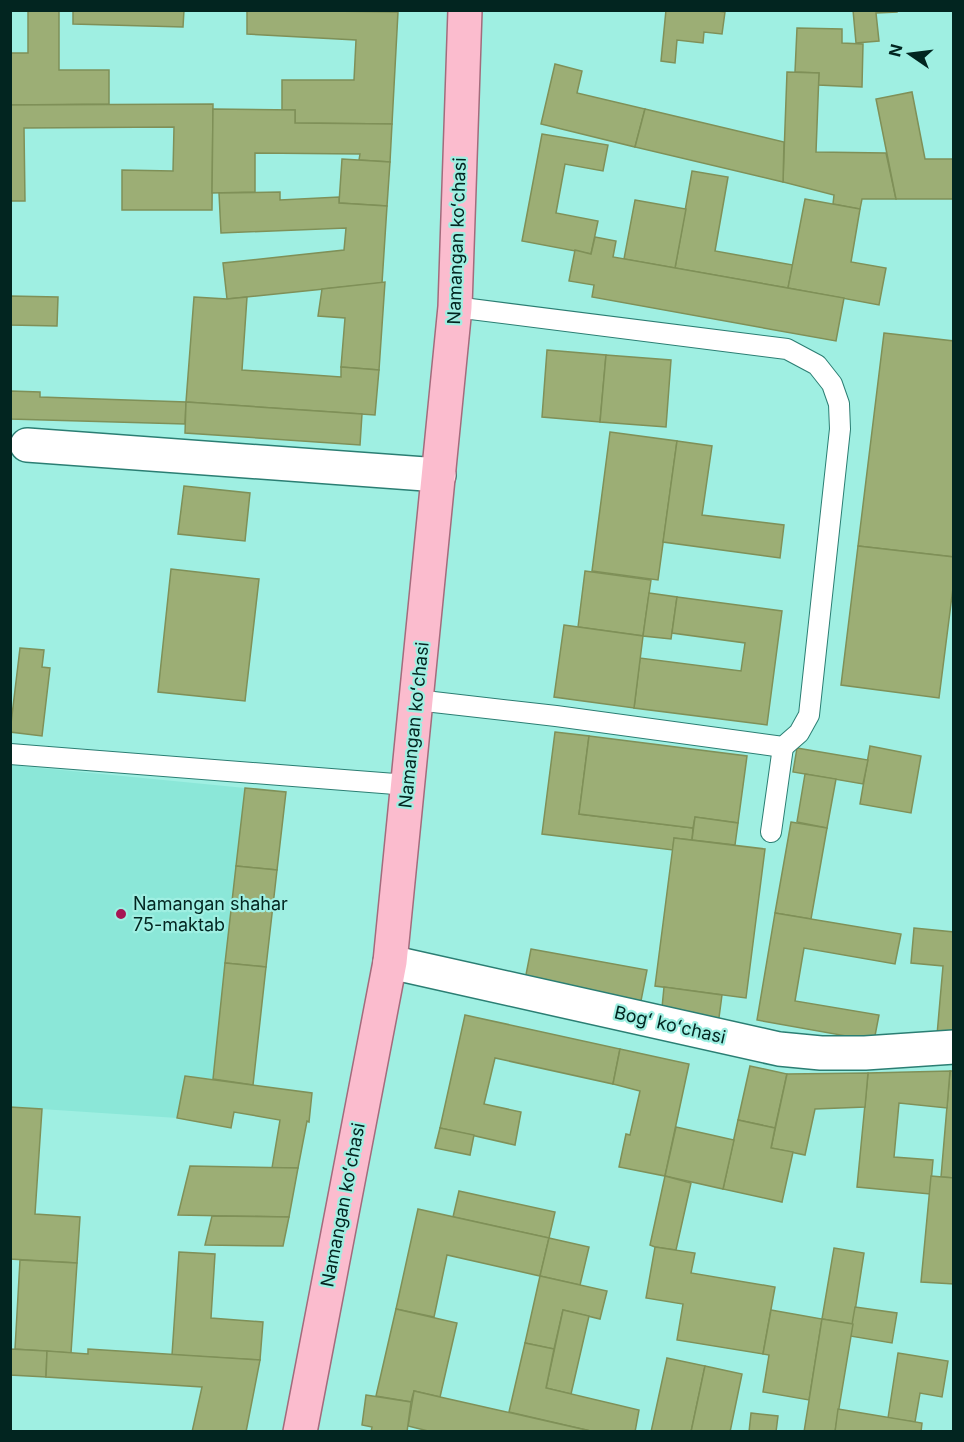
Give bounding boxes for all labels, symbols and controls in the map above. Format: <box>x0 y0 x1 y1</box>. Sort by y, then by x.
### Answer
north arrow <box>880 24 940 84</box>
text: N <box>884 42 907 59</box>
street label: Namangan koʻchasi <box>443 157 470 325</box>
street label: Namangan koʻchasi <box>394 641 433 809</box>
place label: Namangan shahar 75-maktab <box>133 893 288 935</box>
marker: Namangan shahar 75-maktab <box>114 907 128 921</box>
street label: Bogʻ koʻchasi <box>612 1002 728 1048</box>
street label: Namangan koʻchasi <box>316 1121 369 1289</box>

